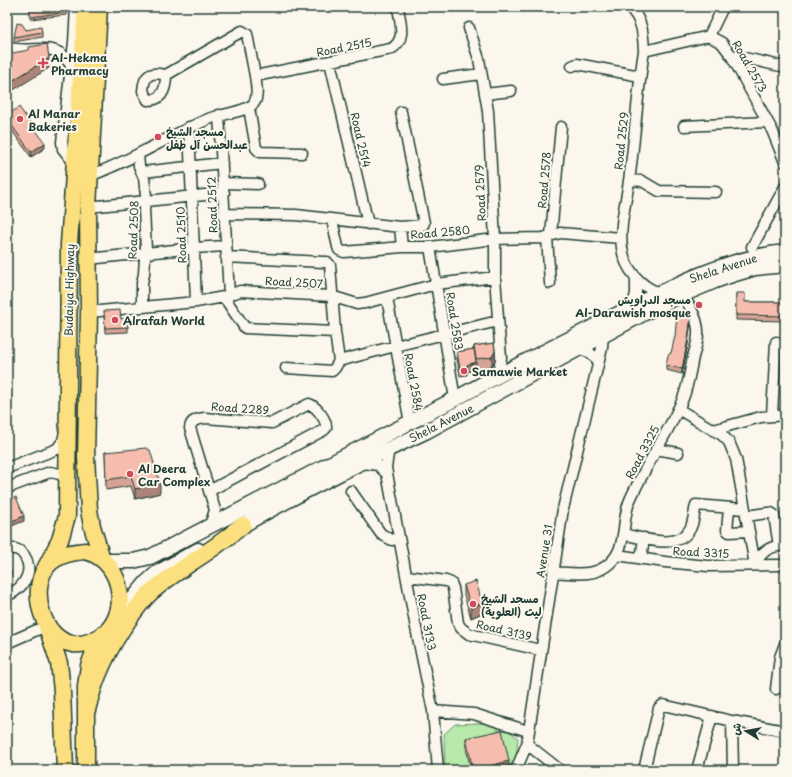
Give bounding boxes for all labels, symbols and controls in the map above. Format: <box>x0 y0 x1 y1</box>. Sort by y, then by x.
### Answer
street label: Road 2515 <box>315 33 373 61</box>
street label: Road 2573 <box>728 37 772 95</box>
place label: Al-Hekma Pharmacy <box>51 49 109 79</box>
marker: Al-Hekma Pharmacy <box>38 58 48 68</box>
place label: Al Manar Bakeries <box>27 105 81 135</box>
street label: Road 2514 <box>346 111 376 169</box>
street label: Road 2529 <box>610 111 633 171</box>
marker: Al Manar Bakeries <box>15 114 25 124</box>
place label: مسجد الشيخ عبدالحسن آل طفل <box>166 123 248 153</box>
marker: مسجد الشيخ عبدالحسن آل طفل <box>153 132 163 142</box>
street label: Road 2578 <box>533 151 555 209</box>
street label: Road 2579 <box>470 164 490 222</box>
street label: Road 2512 <box>203 176 221 234</box>
street label: Road 2508 <box>123 200 143 260</box>
street label: Road 2510 <box>172 206 190 264</box>
street label: Road 2580 <box>410 221 470 243</box>
street label: Budaiya Highway <box>60 244 78 336</box>
street label: Shela Avenue <box>687 249 759 287</box>
street label: Road 2507 <box>265 272 323 292</box>
street label: Road 2583 <box>442 291 468 351</box>
place label: مسجد الدراويش Al-Darawish mosque <box>576 291 691 321</box>
marker: مسجد الدراويش Al-Darawish mosque <box>694 300 704 310</box>
place label: Alrafah World <box>123 312 206 329</box>
marker: Alrafah World <box>110 315 120 325</box>
street label: Road 2584 <box>400 351 428 413</box>
place label: Samawie Market <box>472 363 568 380</box>
marker: Samawie Market <box>459 366 469 376</box>
street label: Road 2289 <box>210 397 270 419</box>
street label: Shela Avenue <box>406 399 476 447</box>
street label: Road 3325 <box>621 422 663 482</box>
place label: Al Deera Car Complex <box>137 460 210 490</box>
marker: Al Deera Car Complex <box>125 469 135 479</box>
street label: Avenue 31 <box>531 523 557 579</box>
street label: Road 3315 <box>672 542 730 562</box>
place label: مسجد الشيخ ليث (العلوية) <box>481 590 541 620</box>
street label: Road 3133 <box>413 592 441 652</box>
marker: مسجد الشيخ ليث (العلوية) <box>468 599 478 609</box>
street label: Road 3139 <box>475 615 533 645</box>
north arrow <box>726 711 766 751</box>
text: ش <box>726 721 745 737</box>

